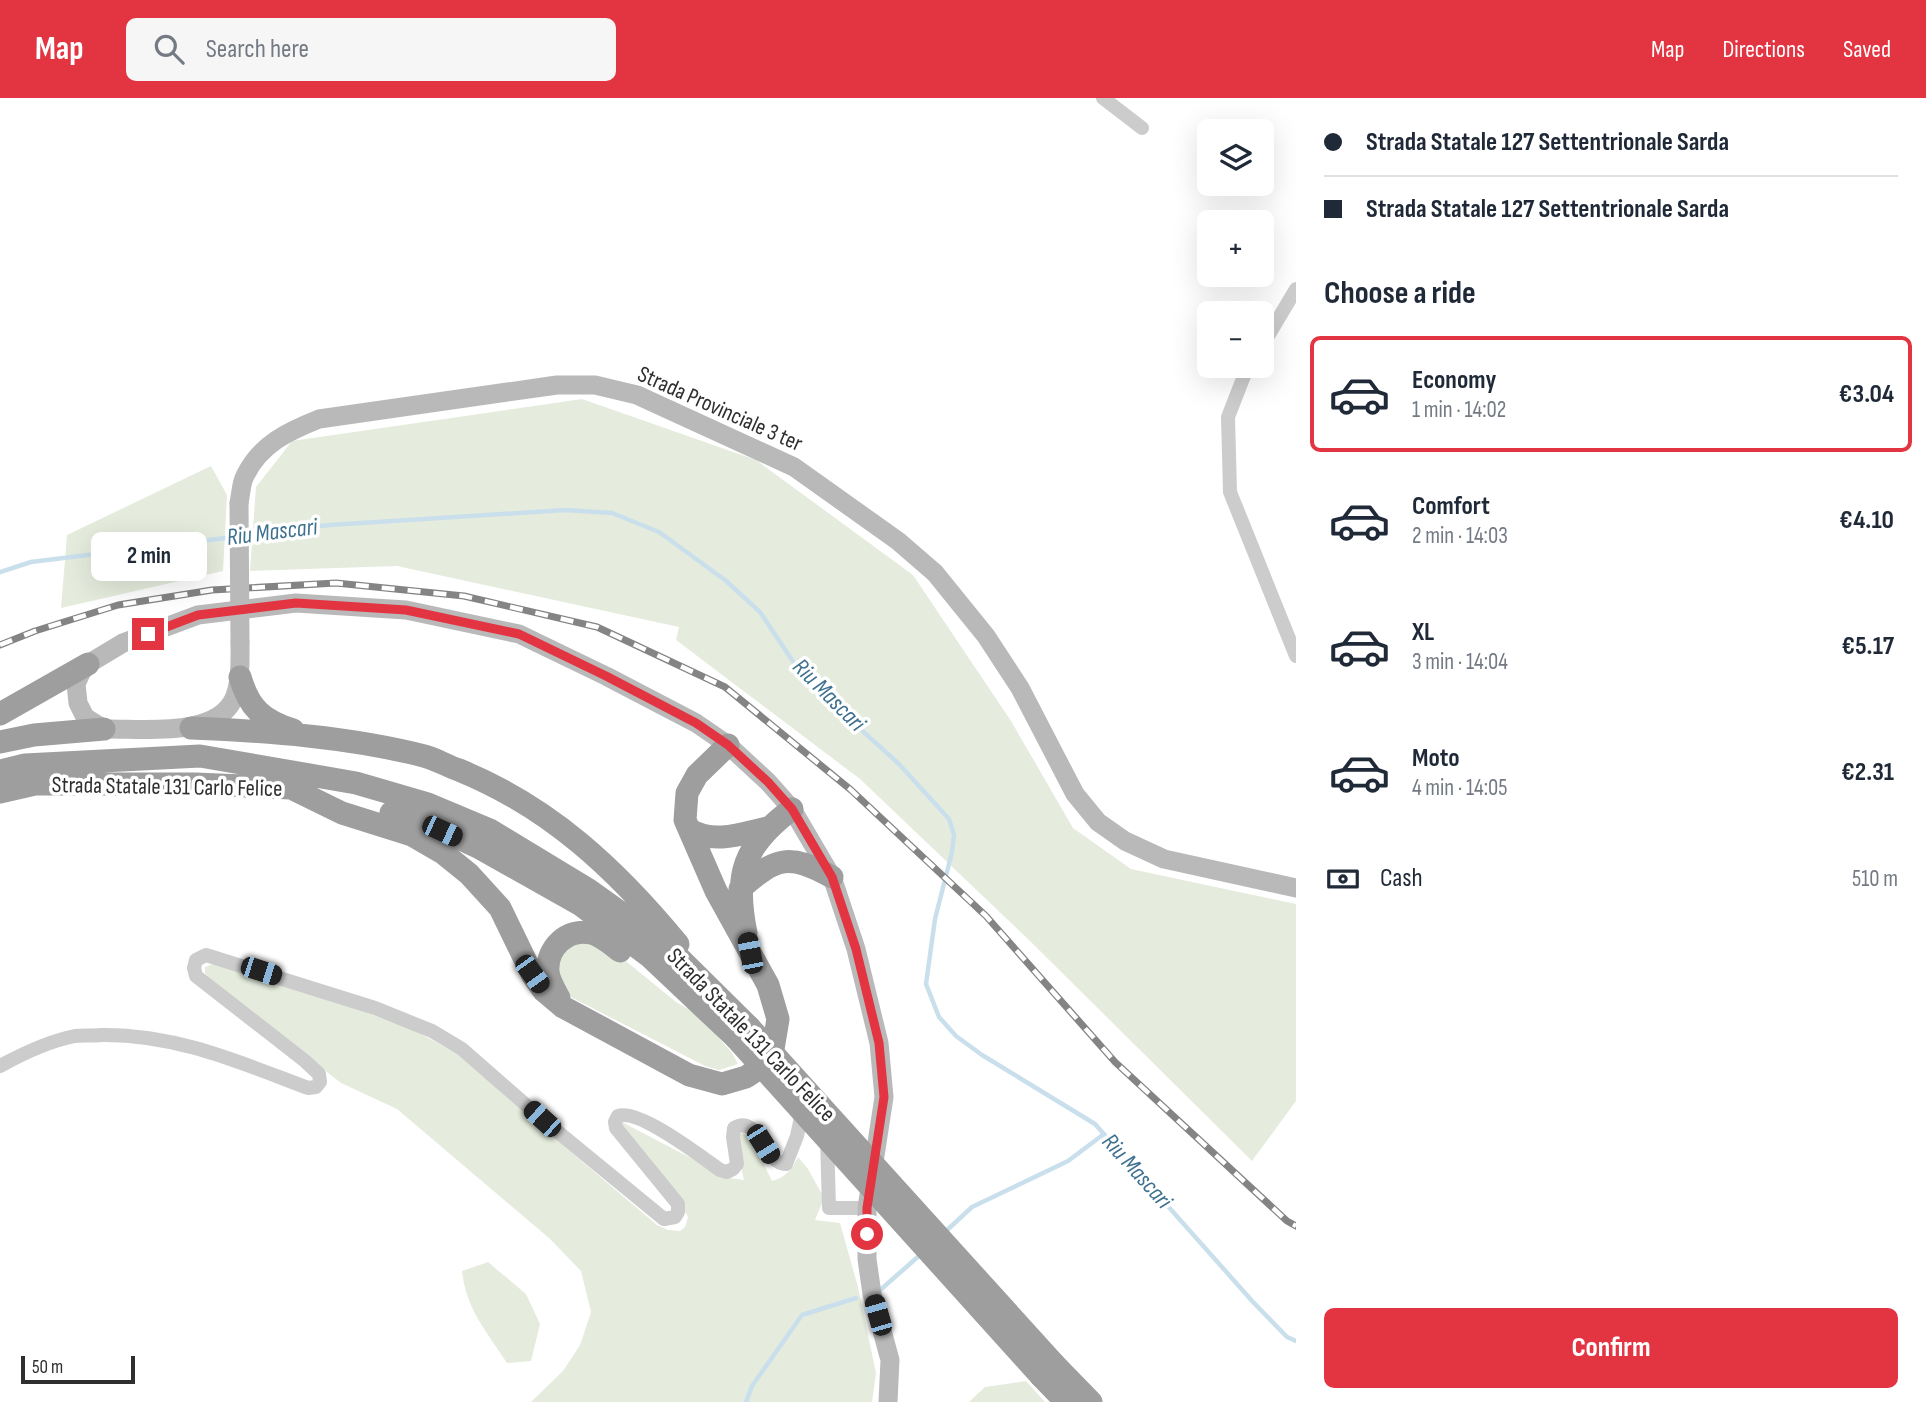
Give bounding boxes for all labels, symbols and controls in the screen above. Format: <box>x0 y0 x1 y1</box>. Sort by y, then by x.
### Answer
search box <box>126 18 616 81</box>
text: Map <box>35 29 84 69</box>
icon: search <box>150 30 188 68</box>
text: Search here <box>206 34 309 65</box>
text: Map <box>1651 35 1684 64</box>
text: Directions <box>1722 35 1805 64</box>
text: Saved <box>1843 35 1891 64</box>
map controls <box>1197 119 1274 378</box>
button: layers <box>1197 119 1274 196</box>
text: Strada Statale 127 Settentrionale Sarda <box>1366 127 1729 158</box>
text: Strada Statale 127 Settentrionale Sarda <box>1366 194 1729 225</box>
button: + <box>1197 210 1274 287</box>
text: Choose a ride <box>1324 274 1476 313</box>
button: − <box>1197 301 1274 378</box>
street label: Strada Provinciale 3 ter <box>633 360 807 458</box>
icon: car <box>1328 363 1391 426</box>
text: Economy <box>1412 365 1496 396</box>
text: €3.04 <box>1839 379 1894 410</box>
text: 1 min · 14:02 <box>1412 396 1506 424</box>
icon: car <box>1328 489 1391 552</box>
text: Comfort <box>1412 491 1490 522</box>
text: €4.10 <box>1839 505 1894 536</box>
water label: Riu Mascari <box>225 512 320 552</box>
text: 2 min · 14:03 <box>1412 522 1508 550</box>
callout: 2 min <box>90 532 206 582</box>
text: 2 min <box>127 542 171 570</box>
icon: car <box>1328 615 1391 678</box>
text: XL <box>1412 617 1434 648</box>
route end <box>132 618 164 650</box>
text: €5.17 <box>1842 631 1894 662</box>
text: 3 min · 14:04 <box>1412 648 1508 676</box>
water label: Riu Mascari <box>787 653 872 738</box>
icon: car <box>1328 741 1391 804</box>
text: Moto <box>1412 743 1460 774</box>
text: €2.31 <box>1841 757 1894 788</box>
street label: Strada Statale 131 Carlo Felice <box>51 771 283 803</box>
text: 4 min · 14:05 <box>1412 774 1508 802</box>
car <box>419 813 466 849</box>
icon: cash <box>1324 860 1362 898</box>
text: Cash <box>1380 863 1423 894</box>
text: 510 m <box>1852 865 1898 893</box>
car <box>736 930 765 976</box>
street label: Strada Statale 131 Carlo Felice <box>661 942 841 1128</box>
car <box>512 951 553 997</box>
car <box>238 955 285 987</box>
car <box>520 1097 565 1141</box>
car <box>743 1121 784 1167</box>
water label: Riu Mascari <box>1096 1127 1179 1215</box>
route start <box>851 1218 883 1250</box>
car <box>863 1292 894 1338</box>
button: Confirm <box>1324 1308 1898 1388</box>
scale bar <box>21 1353 135 1385</box>
text: 50 m <box>32 1356 63 1379</box>

